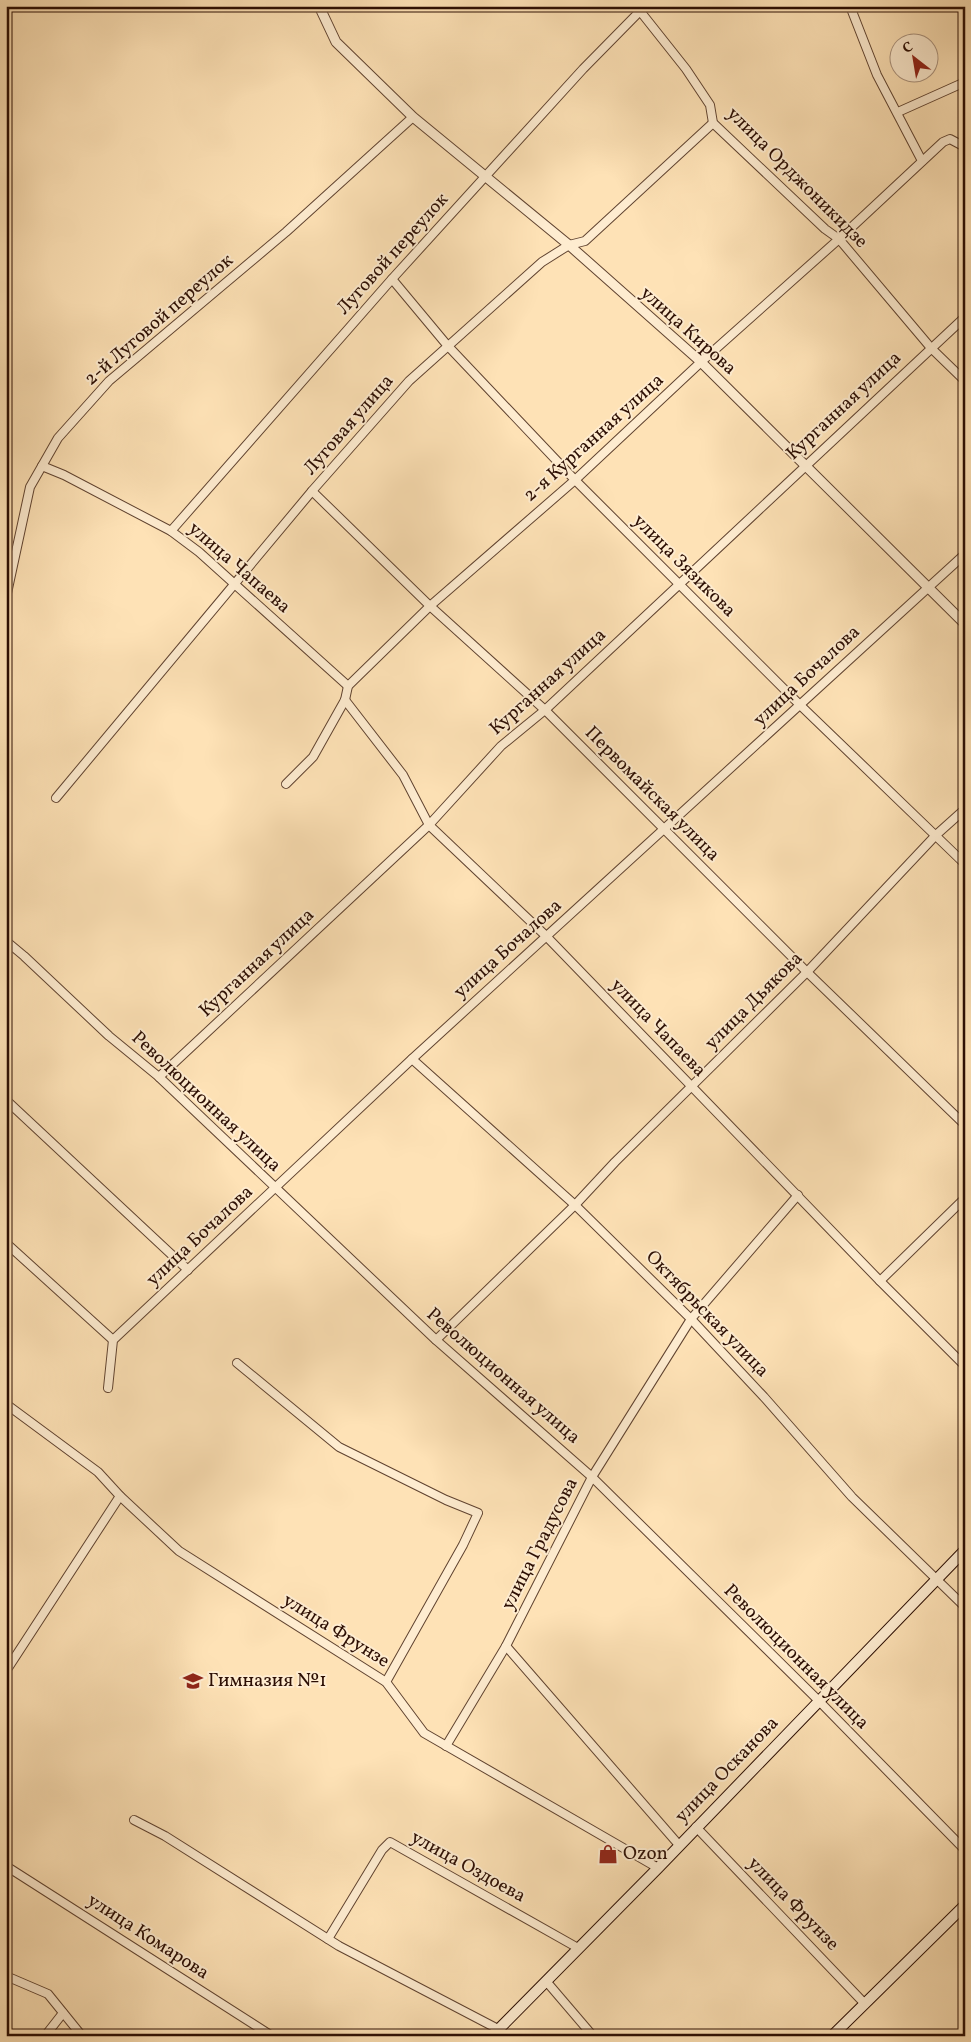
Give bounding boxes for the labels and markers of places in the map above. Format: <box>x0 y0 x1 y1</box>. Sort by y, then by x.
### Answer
place label: Гимназия №1 <box>208 1668 327 1694</box>
school or university icon: Гимназия №1 <box>182 1670 204 1692</box>
place label: Ozon <box>623 1841 668 1867</box>
shop icon: Ozon <box>597 1843 619 1865</box>

